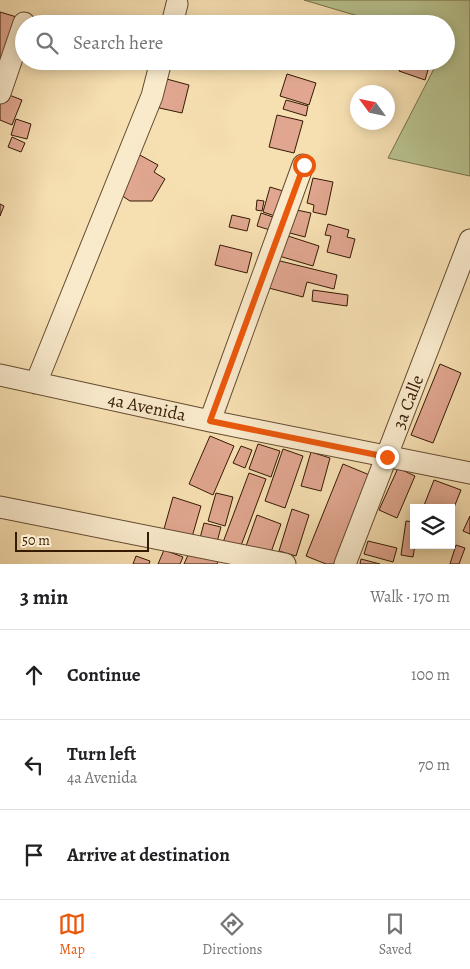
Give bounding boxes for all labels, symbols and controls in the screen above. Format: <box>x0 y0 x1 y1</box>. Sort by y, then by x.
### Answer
search box <box>15 15 455 70</box>
icon: search <box>33 29 61 57</box>
text: Search here <box>73 30 163 56</box>
north arrow <box>350 85 395 130</box>
route start <box>293 154 316 177</box>
street label: 3a Calle <box>387 372 429 432</box>
street label: 4a Avenida <box>106 387 189 427</box>
route end <box>376 446 399 469</box>
map controls <box>410 504 455 549</box>
button: layers <box>410 504 455 549</box>
scale bar <box>15 529 149 552</box>
text: 50 m <box>22 531 50 550</box>
text: 3 min <box>20 583 68 611</box>
text: Walk · 170 m <box>370 586 450 608</box>
icon: ahead <box>20 661 48 689</box>
text: Continue <box>67 662 141 688</box>
text: 100 m <box>411 664 450 686</box>
text: Turn left <box>67 741 136 767</box>
icon: left <box>20 751 48 779</box>
text: 70 m <box>418 754 450 776</box>
text: 4a Avenida <box>67 767 137 789</box>
icon: arrive <box>20 841 48 869</box>
text: Arrive at destination <box>67 842 230 868</box>
tab: Map <box>58 910 86 959</box>
tab: Directions <box>202 910 262 959</box>
tab: Saved <box>379 910 412 959</box>

